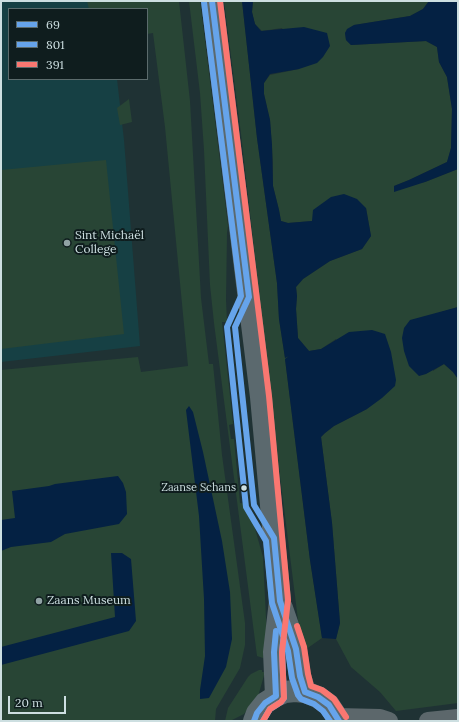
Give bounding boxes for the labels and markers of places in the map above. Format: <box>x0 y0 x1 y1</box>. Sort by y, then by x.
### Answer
place label: Sint Michaël College <box>75 229 144 257</box>
marker: Sint Michaël College <box>62 238 72 248</box>
place label: Zaanse Schans <box>161 481 236 495</box>
marker: Zaanse Schans <box>239 483 249 493</box>
place label: Zaans Museum <box>47 594 131 608</box>
marker: Zaans Museum <box>34 596 44 606</box>

